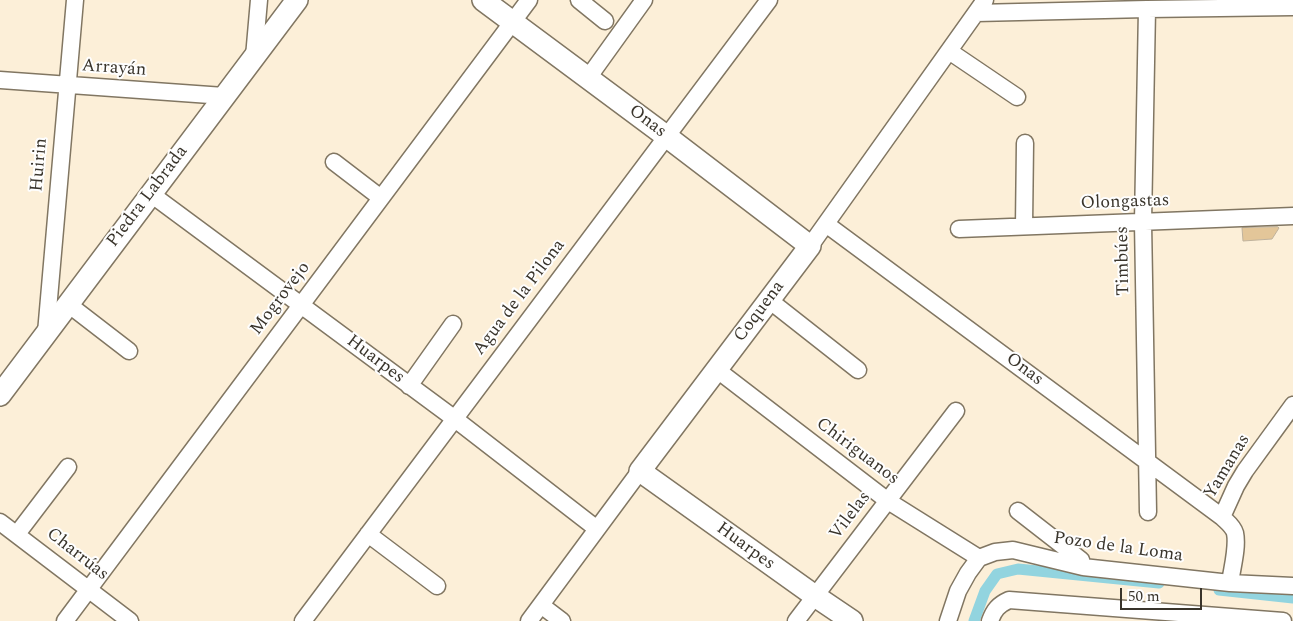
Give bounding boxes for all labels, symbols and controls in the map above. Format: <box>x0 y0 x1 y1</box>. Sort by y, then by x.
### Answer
street label: Arrayán <box>81 56 147 82</box>
street label: Onas <box>624 101 670 143</box>
street label: Huirin <box>27 137 53 193</box>
street label: Piedra Labrada <box>103 142 193 252</box>
street label: Olongastas <box>1080 191 1170 215</box>
street label: Timbúes <box>1113 226 1135 296</box>
street label: Agua de la Pilona <box>469 236 571 360</box>
street label: Mogrovejo <box>246 258 316 340</box>
street label: Coquena <box>730 277 790 347</box>
street label: Huarpes <box>342 331 408 389</box>
street label: Onas <box>1001 349 1047 391</box>
street label: Chiriguanos <box>811 414 903 490</box>
street label: Yamanas <box>1200 431 1256 503</box>
street label: Vilelas <box>826 488 876 544</box>
street label: Huarpes <box>711 518 779 576</box>
street label: Charrúas <box>42 524 112 586</box>
street label: Pozo de la Loma <box>1052 528 1184 568</box>
scale bar <box>1123 578 1206 610</box>
text: 50 m <box>1128 585 1160 608</box>

